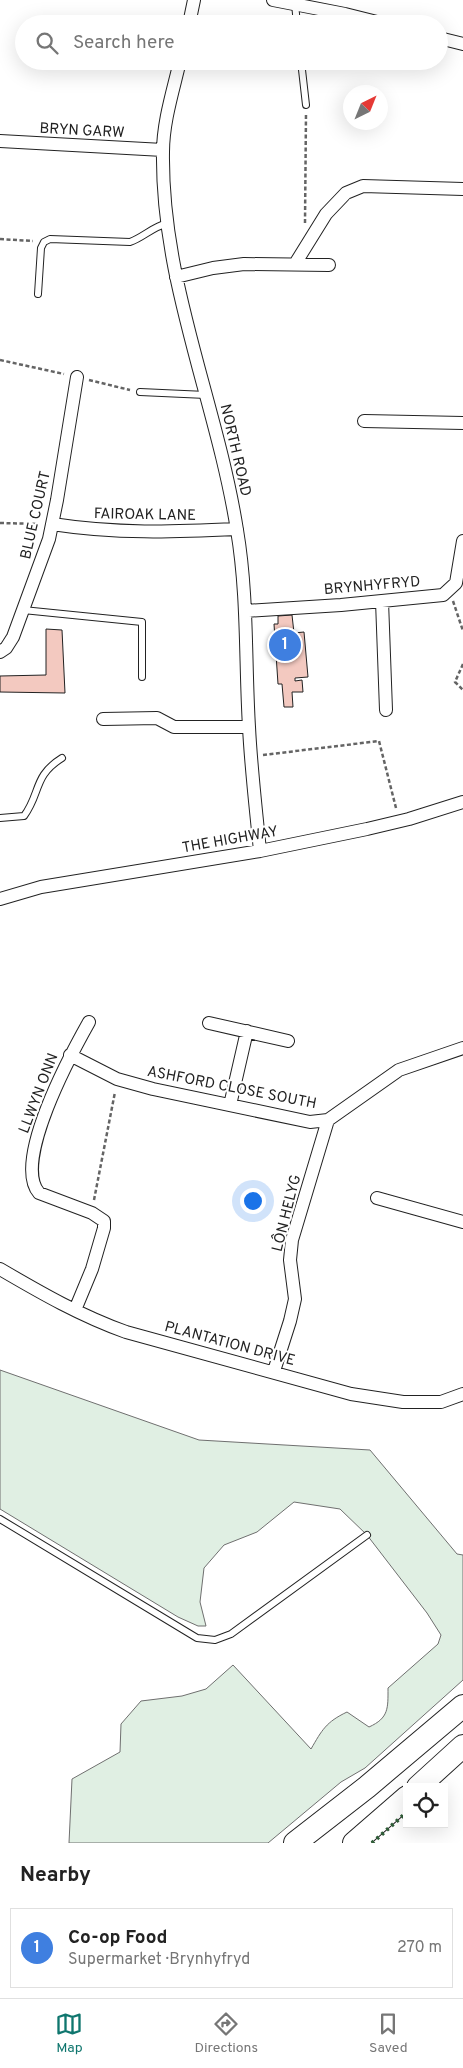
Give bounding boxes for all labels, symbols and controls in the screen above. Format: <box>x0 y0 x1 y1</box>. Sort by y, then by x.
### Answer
search box <box>15 15 448 70</box>
icon: search <box>33 29 61 57</box>
text: Search here <box>73 31 175 55</box>
north arrow <box>343 85 388 130</box>
street label: BRYN GARW <box>39 120 125 143</box>
street label: NORTH ROAD <box>215 402 254 498</box>
street label: BLUE COURT <box>17 469 56 561</box>
street label: FAIROAK LANE <box>94 505 196 526</box>
street label: BRYNHYFRYD <box>323 573 421 600</box>
pin: 1 <box>269 626 301 664</box>
street label: THE HIGHWAY <box>181 823 280 858</box>
street label: LLWYN ONN <box>15 1051 63 1136</box>
street label: ASHFORD CLOSE SOUTH <box>145 1063 318 1114</box>
street label: LÔN HELYG <box>267 1172 306 1254</box>
your location <box>240 1188 266 1214</box>
street label: PLANTATION DRIVE <box>162 1318 297 1371</box>
map controls <box>403 1783 448 1828</box>
button: locate <box>403 1783 448 1828</box>
text: Nearby <box>20 1862 91 1889</box>
text: Co-op Food <box>68 1926 167 1950</box>
text: 1 <box>34 1938 40 1958</box>
text: 270 m <box>397 1938 442 1958</box>
text: Supermarket · Brynhyfryd <box>68 1950 250 1970</box>
tab: Map <box>55 2010 83 2057</box>
tab: Directions <box>194 2010 258 2057</box>
tab: Saved <box>369 2010 408 2057</box>

